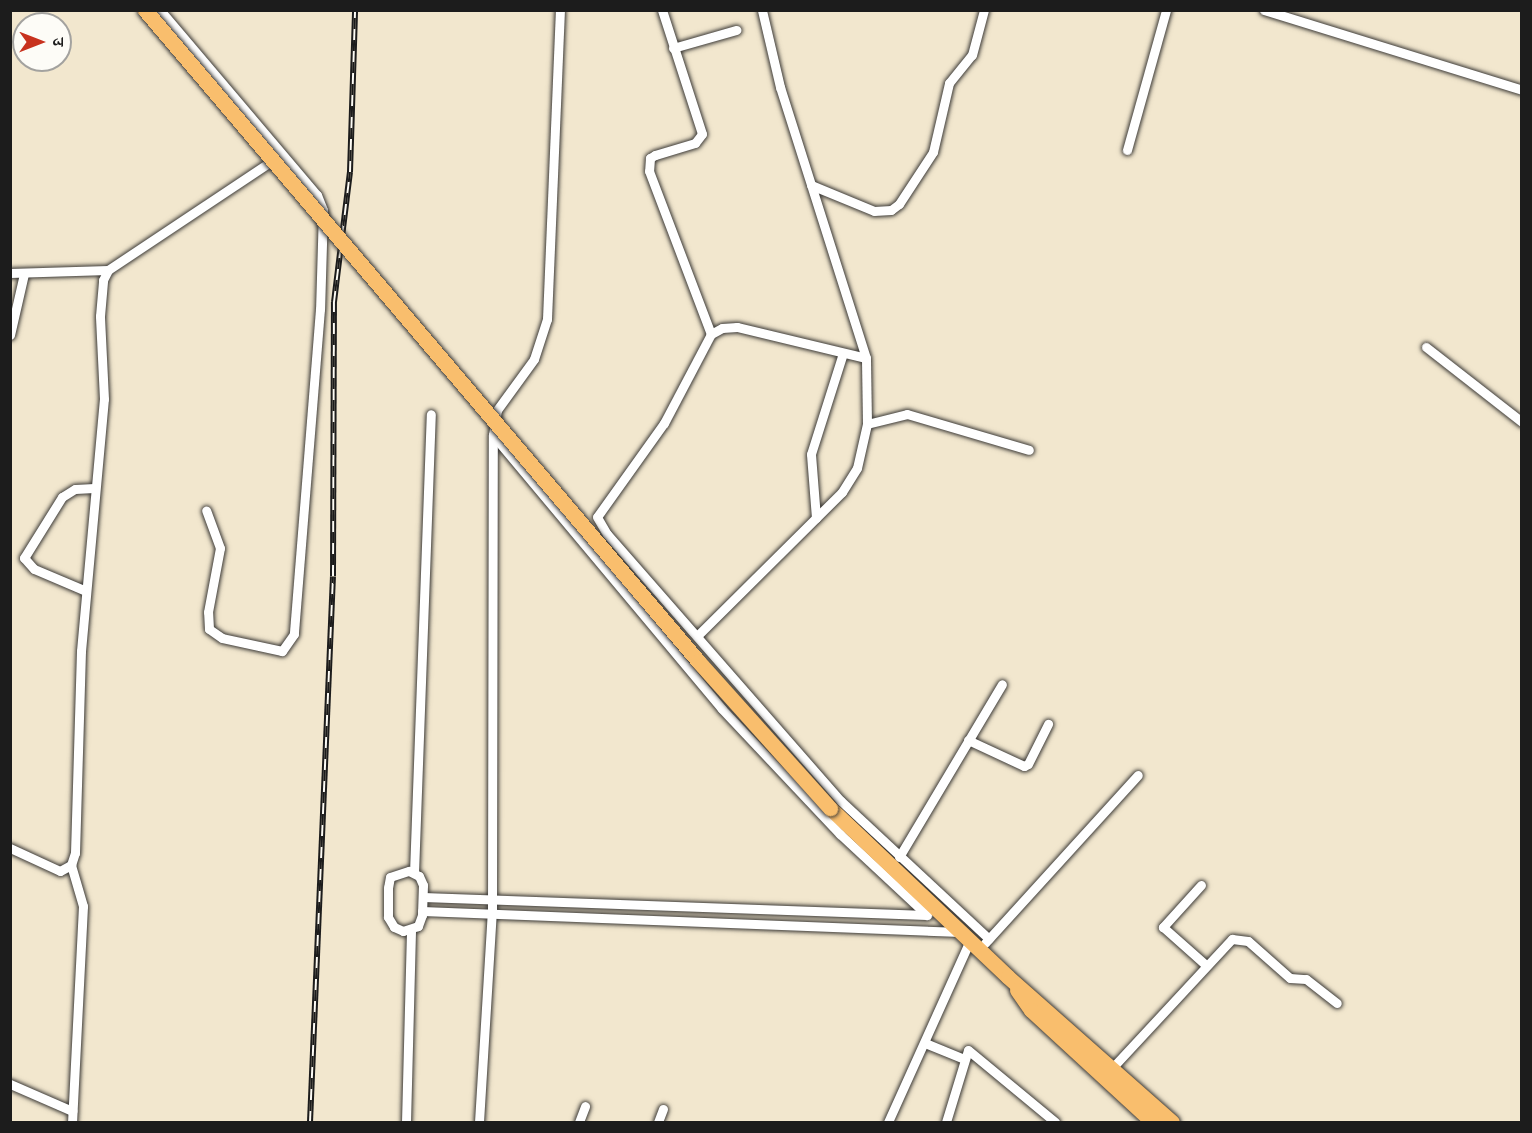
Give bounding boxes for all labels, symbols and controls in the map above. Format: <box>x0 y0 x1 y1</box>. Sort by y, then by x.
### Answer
north arrow <box>12 12 72 72</box>
text: उ <box>48 38 68 46</box>

